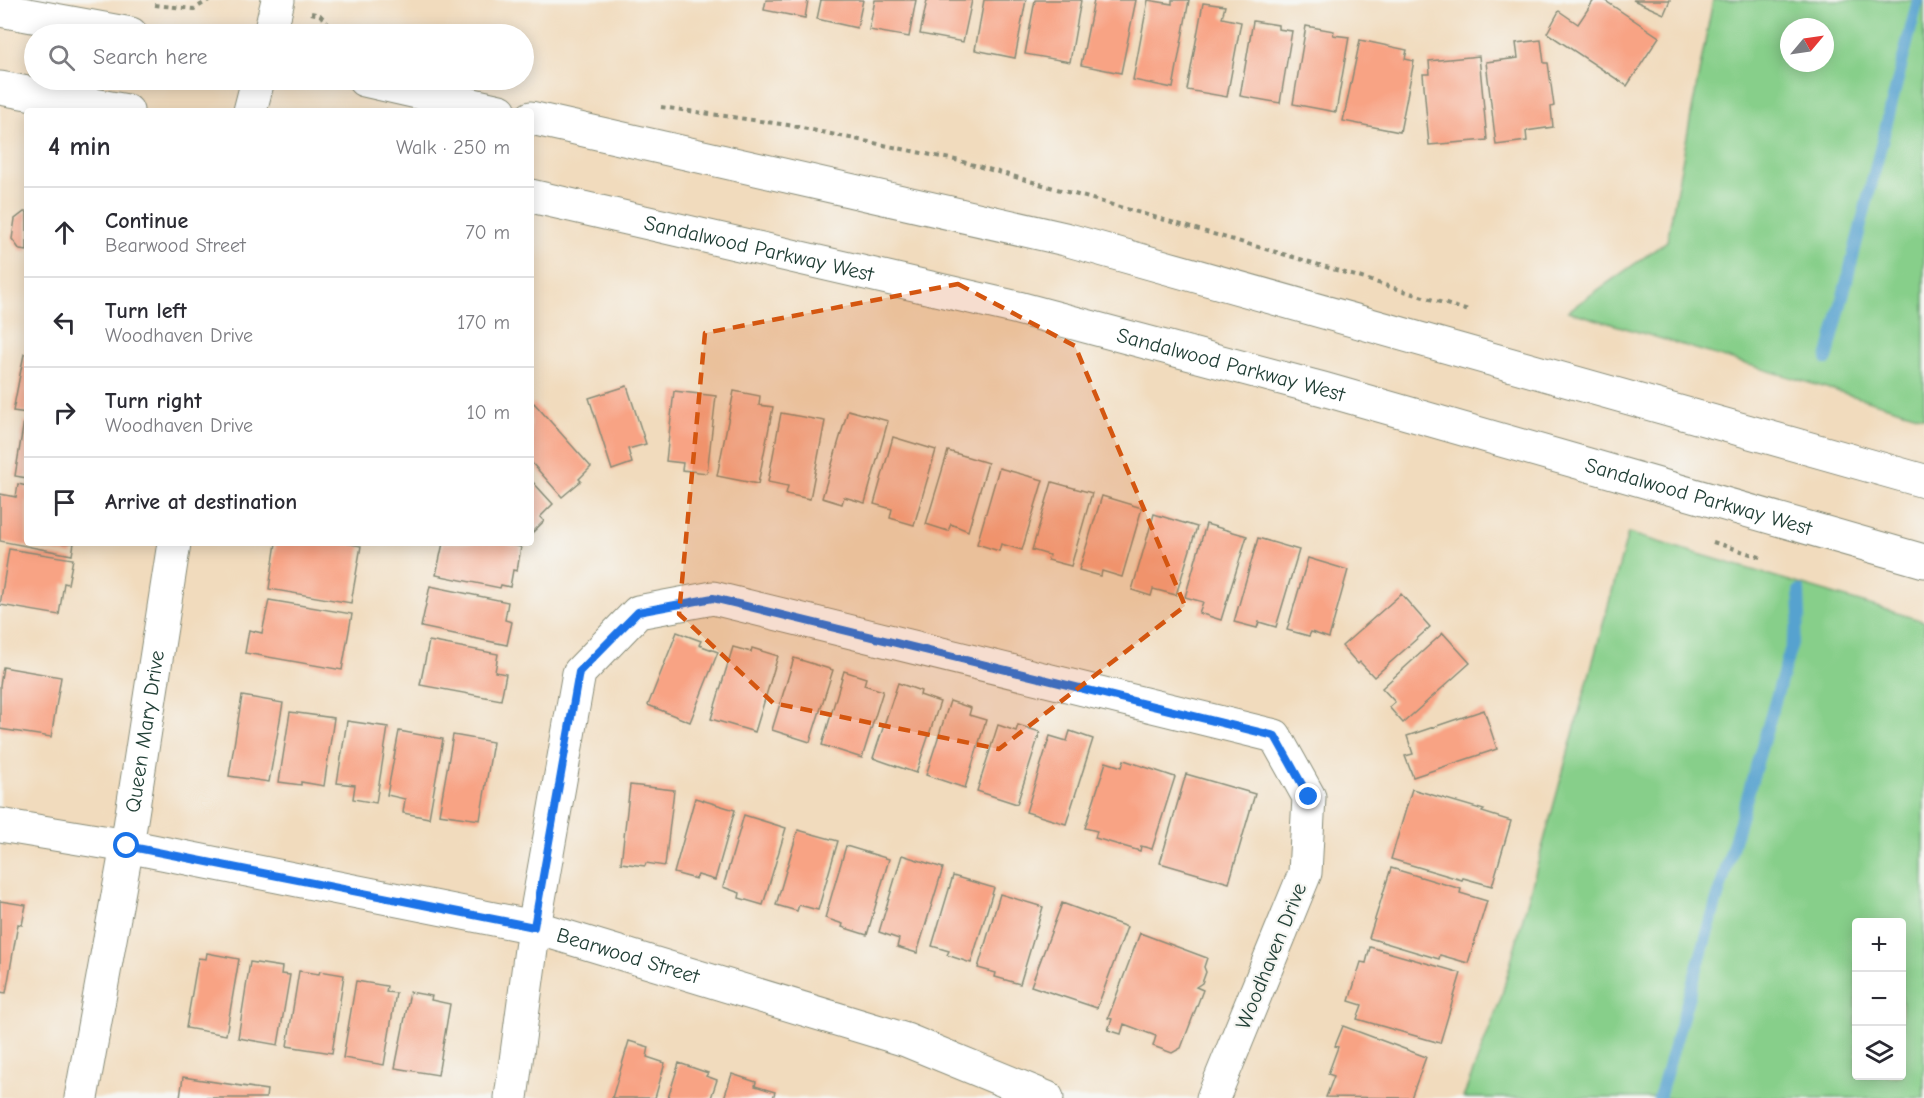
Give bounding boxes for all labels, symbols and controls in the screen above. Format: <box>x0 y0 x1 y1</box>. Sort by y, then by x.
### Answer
north arrow <box>1780 18 1834 72</box>
search box <box>24 24 534 90</box>
icon: search <box>45 41 78 74</box>
text: Search here <box>93 44 208 70</box>
text: 4 min <box>48 132 111 162</box>
text: Walk · 250 m <box>396 136 510 159</box>
text: Continue <box>105 208 188 234</box>
street label: Sandalwood Parkway West <box>642 210 877 287</box>
icon: ahead <box>48 216 81 249</box>
text: 70 m <box>465 221 510 244</box>
text: Bearwood Street <box>105 234 246 257</box>
text: Turn left <box>105 298 187 324</box>
icon: left <box>48 306 81 339</box>
text: 170 m <box>457 311 510 334</box>
street label: Sandalwood Parkway West <box>1114 323 1349 407</box>
text: Woodhaven Drive <box>105 324 253 347</box>
text: Turn right <box>105 388 202 414</box>
icon: right <box>48 396 81 429</box>
text: 10 m <box>467 401 510 424</box>
text: Woodhaven Drive <box>105 414 253 437</box>
street label: Sandalwood Parkway West <box>1582 453 1816 541</box>
icon: arrive <box>48 486 81 519</box>
text: Arrive at destination <box>105 489 297 515</box>
street label: Queen Mary Drive <box>120 649 169 814</box>
route end <box>1295 783 1321 809</box>
route start <box>113 832 139 858</box>
street label: Woodhaven Drive <box>1231 879 1311 1033</box>
map controls <box>1852 918 1906 1080</box>
button: + <box>1852 918 1906 972</box>
street label: Bearwood Street <box>554 923 703 989</box>
button: − <box>1852 972 1906 1026</box>
button: layers <box>1852 1026 1906 1080</box>

